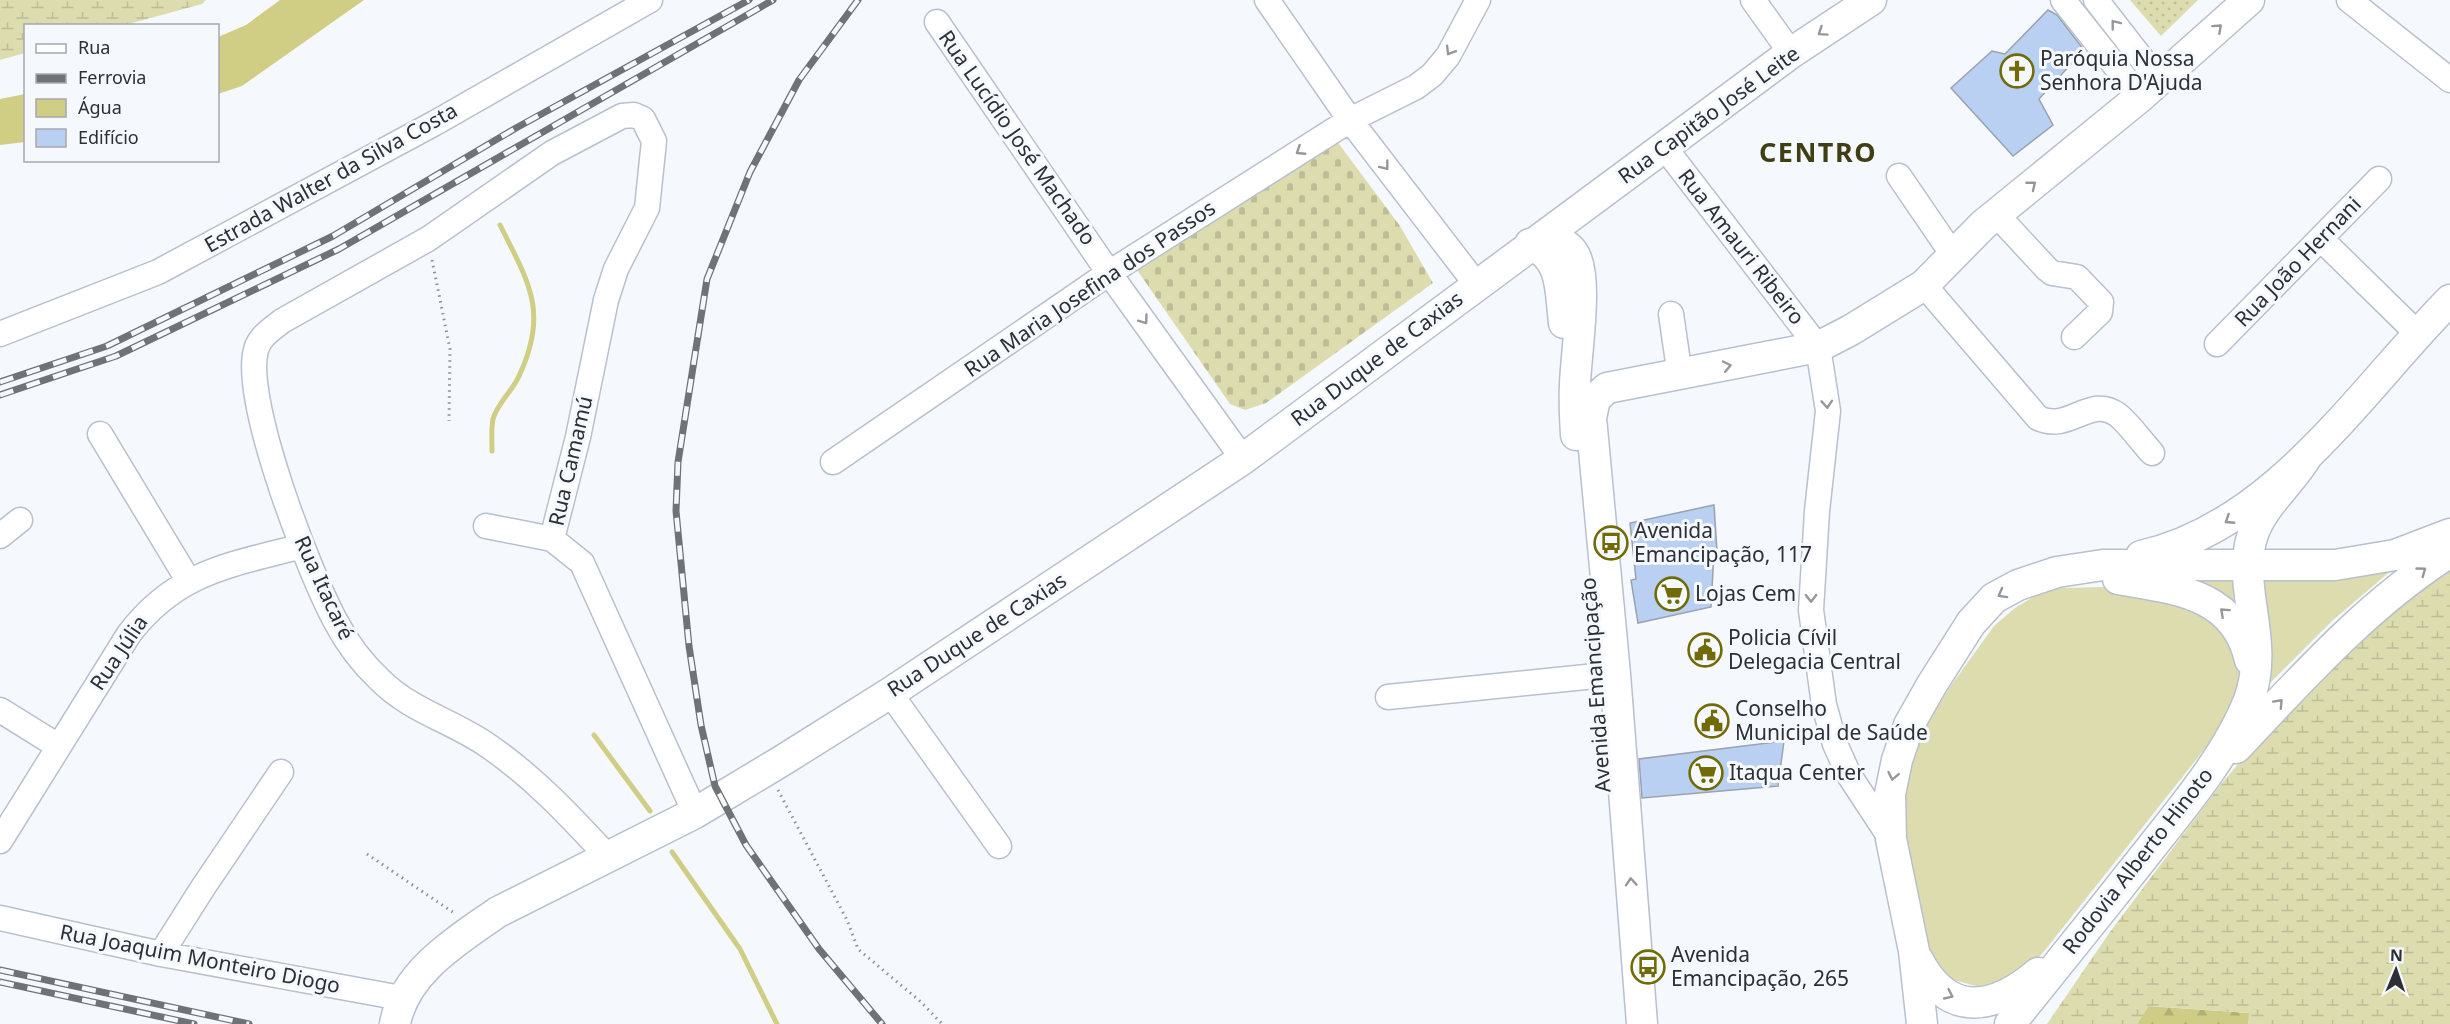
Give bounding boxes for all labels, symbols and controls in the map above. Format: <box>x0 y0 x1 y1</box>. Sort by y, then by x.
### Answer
one-way arrow <box>2111 19 2122 30</box>
legend <box>24 24 219 162</box>
street label: Rua Lucídio José Machado <box>933 24 1103 250</box>
one-way arrow <box>2212 24 2222 35</box>
one-way arrow <box>1818 25 1828 37</box>
text: Rua <box>78 35 110 59</box>
street label: Rua Capitão José Leite <box>1612 39 1805 189</box>
place label: Paróquia Nossa Senhora D'Ajuda <box>2040 44 2203 96</box>
one-way arrow <box>1445 45 1457 55</box>
church icon: Paróquia Nossa Senhora D'Ajuda <box>1999 53 2035 89</box>
text: Ferrovia <box>78 65 146 89</box>
text: Água <box>78 95 122 119</box>
street label: Estrada Walter da Silva Costa <box>199 96 462 259</box>
text: Edifício <box>78 125 139 149</box>
district label: CENTRO <box>1759 133 1877 170</box>
one-way arrow <box>1296 144 1306 156</box>
one-way arrow <box>1378 160 1389 171</box>
street label: Rua Amauri Ribeiro <box>1672 163 1811 330</box>
one-way arrow <box>2025 182 2036 193</box>
street label: Rua João Hernani <box>2228 190 2367 333</box>
street label: Rua Maria Josefina dos Passos <box>958 193 1220 383</box>
street label: Rua Duque de Caxias <box>1285 284 1468 432</box>
one-way arrow <box>1136 314 1147 325</box>
one-way arrow <box>1721 360 1731 373</box>
street label: Rua Camamú <box>541 393 599 528</box>
one-way arrow <box>1820 400 1833 409</box>
one-way arrow <box>2225 513 2236 524</box>
place label: Avenida Emancipação, 117 <box>1634 516 1812 568</box>
bus stop icon: Avenida Emancipação, 117 <box>1593 525 1629 561</box>
street label: Rua Itacaré <box>289 531 361 644</box>
street label: Rua Duque de Caxias <box>881 566 1071 703</box>
one-way arrow <box>2415 568 2426 579</box>
supermarket icon: Lojas Cem <box>1654 576 1690 612</box>
street label: Avenida Emancipação <box>1574 577 1616 793</box>
place label: Lojas Cem <box>1695 579 1796 607</box>
one-way arrow <box>1998 587 2009 598</box>
one-way arrow <box>1805 594 1817 603</box>
one-way arrow <box>2220 608 2230 619</box>
street label: Rua Júlia <box>83 610 153 695</box>
place label: Policia Cívil Delegacia Central <box>1728 623 1901 675</box>
public building icon: Policia Cívil Delegacia Central <box>1687 632 1723 668</box>
place label: Conselho Municipal de Saúde <box>1735 694 1928 746</box>
one-way arrow <box>2271 699 2282 710</box>
public building icon: Conselho Municipal de Saúde <box>1694 703 1730 739</box>
supermarket icon: Itaqua Center <box>1688 755 1724 791</box>
place label: Itaqua Center <box>1729 758 1865 786</box>
street label: Rodovia Alberto Hinoto <box>2056 761 2219 959</box>
one-way arrow <box>1887 771 1900 781</box>
one-way arrow <box>1625 877 1638 886</box>
street label: Rua Joaquim Monteiro Diogo <box>58 917 343 999</box>
place label: Avenida Emancipação, 265 <box>1671 940 1849 992</box>
north arrow <box>2366 940 2426 1000</box>
text: N <box>2390 944 2403 966</box>
bus stop icon: Avenida Emancipação, 265 <box>1630 949 1666 985</box>
one-way arrow <box>1943 987 1954 999</box>

